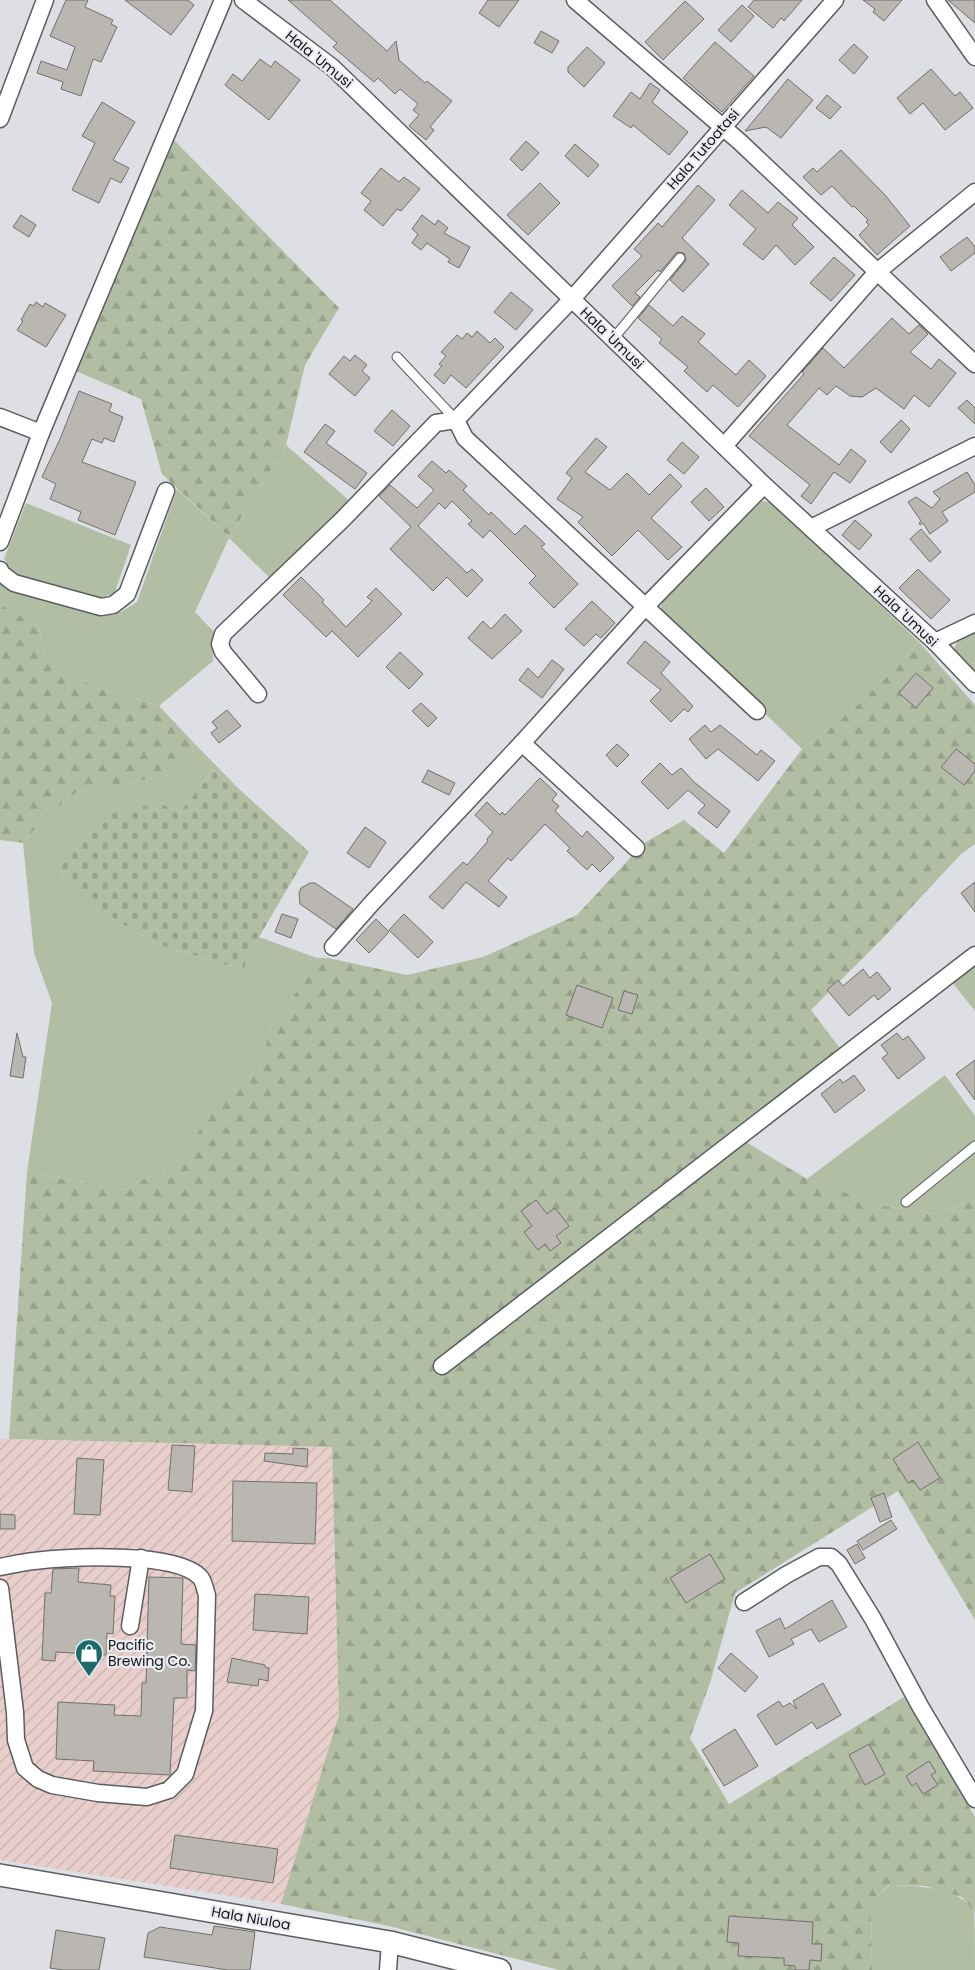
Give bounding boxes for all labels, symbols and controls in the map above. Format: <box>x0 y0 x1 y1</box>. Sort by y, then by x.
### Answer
street label: Hala 'Umusi <box>281 26 357 92</box>
street label: Hala Tutoatasi <box>662 104 744 194</box>
street label: Hala 'Umusi <box>576 302 648 374</box>
street label: Hala 'Umusi <box>869 581 943 651</box>
place label: Pacific Brewing Co. <box>108 1635 190 1671</box>
shop icon: Pacific Brewing Co. <box>74 1638 104 1677</box>
street label: Hala Niuloa <box>210 1901 292 1935</box>

